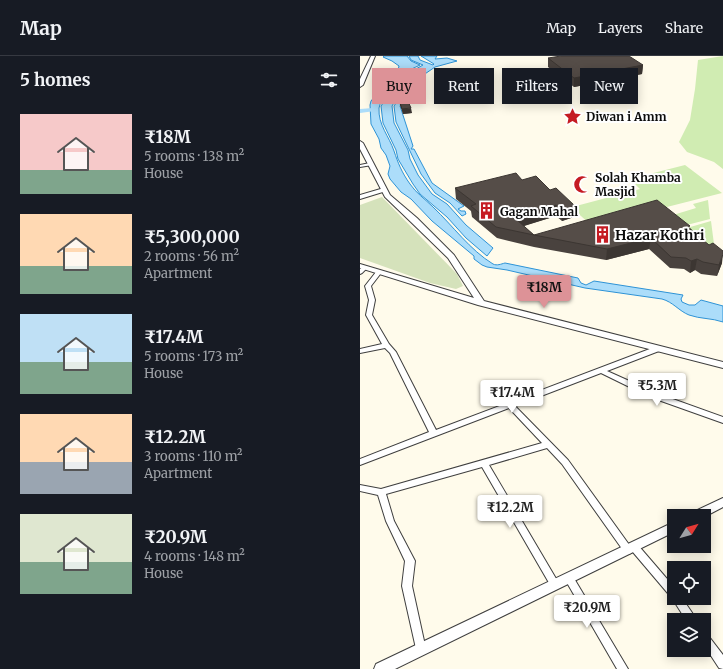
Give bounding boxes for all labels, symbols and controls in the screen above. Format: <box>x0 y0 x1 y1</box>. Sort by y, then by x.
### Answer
text: Map <box>20 16 62 40</box>
text: Map <box>546 19 576 37</box>
text: Layers <box>598 19 643 37</box>
text: Share <box>665 19 703 37</box>
chip: Buy <box>372 68 426 104</box>
chip: Rent <box>434 68 494 104</box>
chip: Filters <box>502 68 572 104</box>
chip: New <box>580 68 638 104</box>
text: 5 homes <box>20 69 91 91</box>
icon: filters <box>318 69 340 91</box>
place icon: Diwan i Amm <box>563 106 583 126</box>
place label: Diwan i Amm <box>586 109 667 124</box>
text: ₹18M <box>144 126 191 148</box>
icon: home <box>52 130 100 178</box>
text: 5 rooms · 138 m² <box>144 148 244 165</box>
text: House <box>144 165 183 182</box>
place label: Solah Khamba Masjid <box>595 170 681 199</box>
mosque icon: Solah Khamba Masjid <box>572 174 592 194</box>
building icon: Gagan Mahal <box>477 201 497 221</box>
place label: Gagan Mahal <box>500 204 578 219</box>
building icon: Hazar Kothri <box>592 225 612 245</box>
text: ₹5,300,000 <box>144 226 240 248</box>
place label: Hazar Kothri <box>615 226 705 244</box>
icon: home <box>52 230 100 278</box>
text: 2 rooms · 56 m² <box>144 248 239 265</box>
text: Apartment <box>144 265 212 282</box>
pin: ₹18M <box>520 275 568 309</box>
text: ₹18M <box>526 279 562 296</box>
text: ₹17.4M <box>144 326 203 348</box>
icon: home <box>52 330 100 378</box>
text: 5 rooms · 173 m² <box>144 348 243 365</box>
text: House <box>144 365 183 382</box>
pin: ₹5.3M <box>629 373 685 407</box>
text: ₹5.3M <box>637 377 677 394</box>
pin: ₹17.4M <box>479 380 545 414</box>
text: ₹17.4M <box>489 384 535 401</box>
text: ₹12.2M <box>144 426 206 448</box>
icon: home <box>52 430 100 478</box>
text: 3 rooms · 110 m² <box>144 448 243 465</box>
text: Apartment <box>144 465 212 482</box>
pin: ₹12.2M <box>477 495 543 529</box>
text: ₹12.2M <box>486 499 534 516</box>
north arrow <box>667 509 711 553</box>
map controls <box>667 509 711 657</box>
text: ₹20.9M <box>144 526 207 548</box>
icon: home <box>52 530 100 578</box>
text: 4 rooms · 148 m² <box>144 548 245 565</box>
button: locate <box>667 561 711 605</box>
text: House <box>144 565 183 582</box>
pin: ₹20.9M <box>554 595 620 629</box>
text: ₹20.9M <box>563 599 611 616</box>
button: layers <box>667 613 711 657</box>

